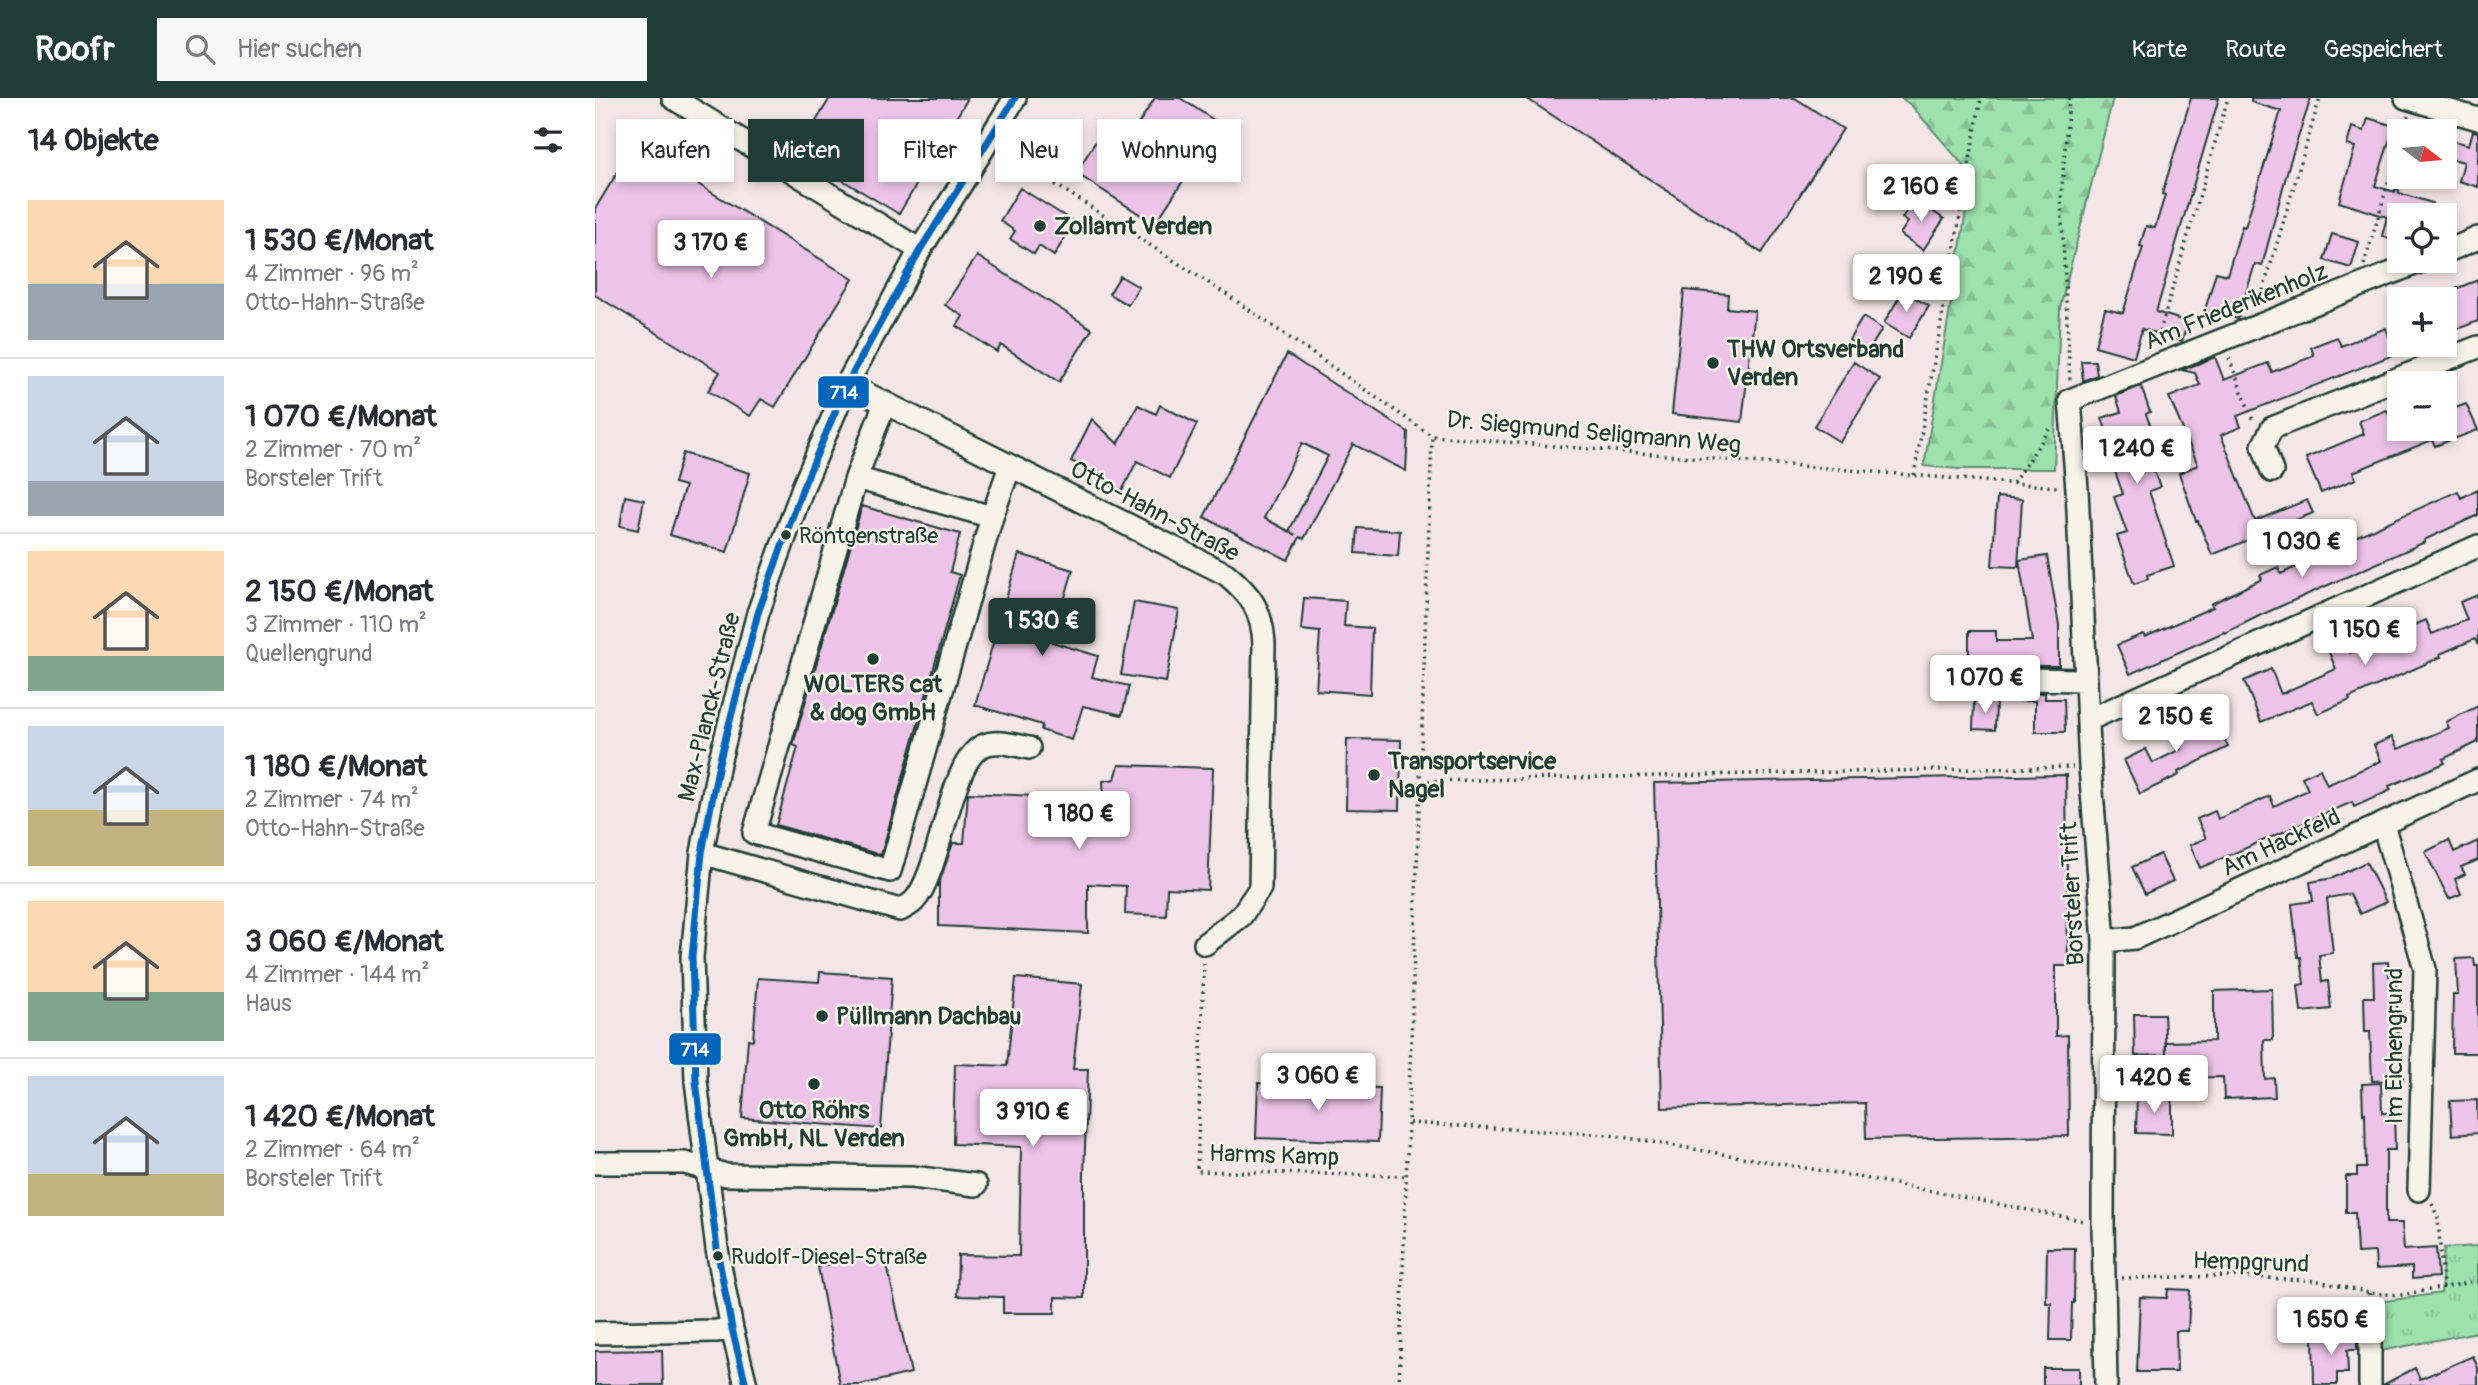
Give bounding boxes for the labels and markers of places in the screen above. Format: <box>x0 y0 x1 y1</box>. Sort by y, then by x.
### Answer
pin: 2 160 € <box>1856 164 1986 224</box>
place label: Zollamt Verden <box>1054 212 1212 241</box>
marker: Zollamt Verden <box>1032 218 1048 234</box>
pin: 3 170 € <box>646 220 776 280</box>
pin: 2 190 € <box>1841 254 1971 314</box>
place label: THW Ortsverband Verden <box>1726 335 1904 392</box>
marker: THW Ortsverband Verden <box>1705 355 1721 371</box>
pin: 1 240 € <box>2072 426 2202 486</box>
pin: 1 030 € <box>2237 519 2367 579</box>
place label: Röntgenstraße <box>799 522 938 550</box>
marker: Röntgenstraße <box>779 528 793 542</box>
pin: 1 530 € <box>977 598 1107 658</box>
pin: 1 150 € <box>2300 608 2430 667</box>
marker: WOLTERS cat & dog GmbH <box>865 651 881 667</box>
pin: 1 070 € <box>1920 656 2050 715</box>
place label: WOLTERS cat & dog GmbH <box>804 670 944 727</box>
pin: 2 150 € <box>2111 694 2241 754</box>
place label: Transportservice Nagel <box>1387 747 1557 804</box>
marker: Transportservice Nagel <box>1366 767 1382 783</box>
pin: 1 180 € <box>1014 792 1144 851</box>
place label: Püllmann Dachbau <box>836 1002 1021 1031</box>
marker: Püllmann Dachbau <box>814 1008 830 1024</box>
pin: 3 060 € <box>1253 1054 1383 1113</box>
pin: 1 420 € <box>2089 1056 2219 1115</box>
marker: Otto Röhrs GmbH, NL Verden <box>806 1076 822 1092</box>
pin: 3 910 € <box>968 1090 1098 1149</box>
place label: Otto Röhrs GmbH, NL Verden <box>723 1096 905 1153</box>
place label: Rudolf-Diesel-Straße <box>731 1243 927 1271</box>
marker: Rudolf-Diesel-Straße <box>711 1249 725 1263</box>
pin: 1 650 € <box>2266 1298 2396 1357</box>

